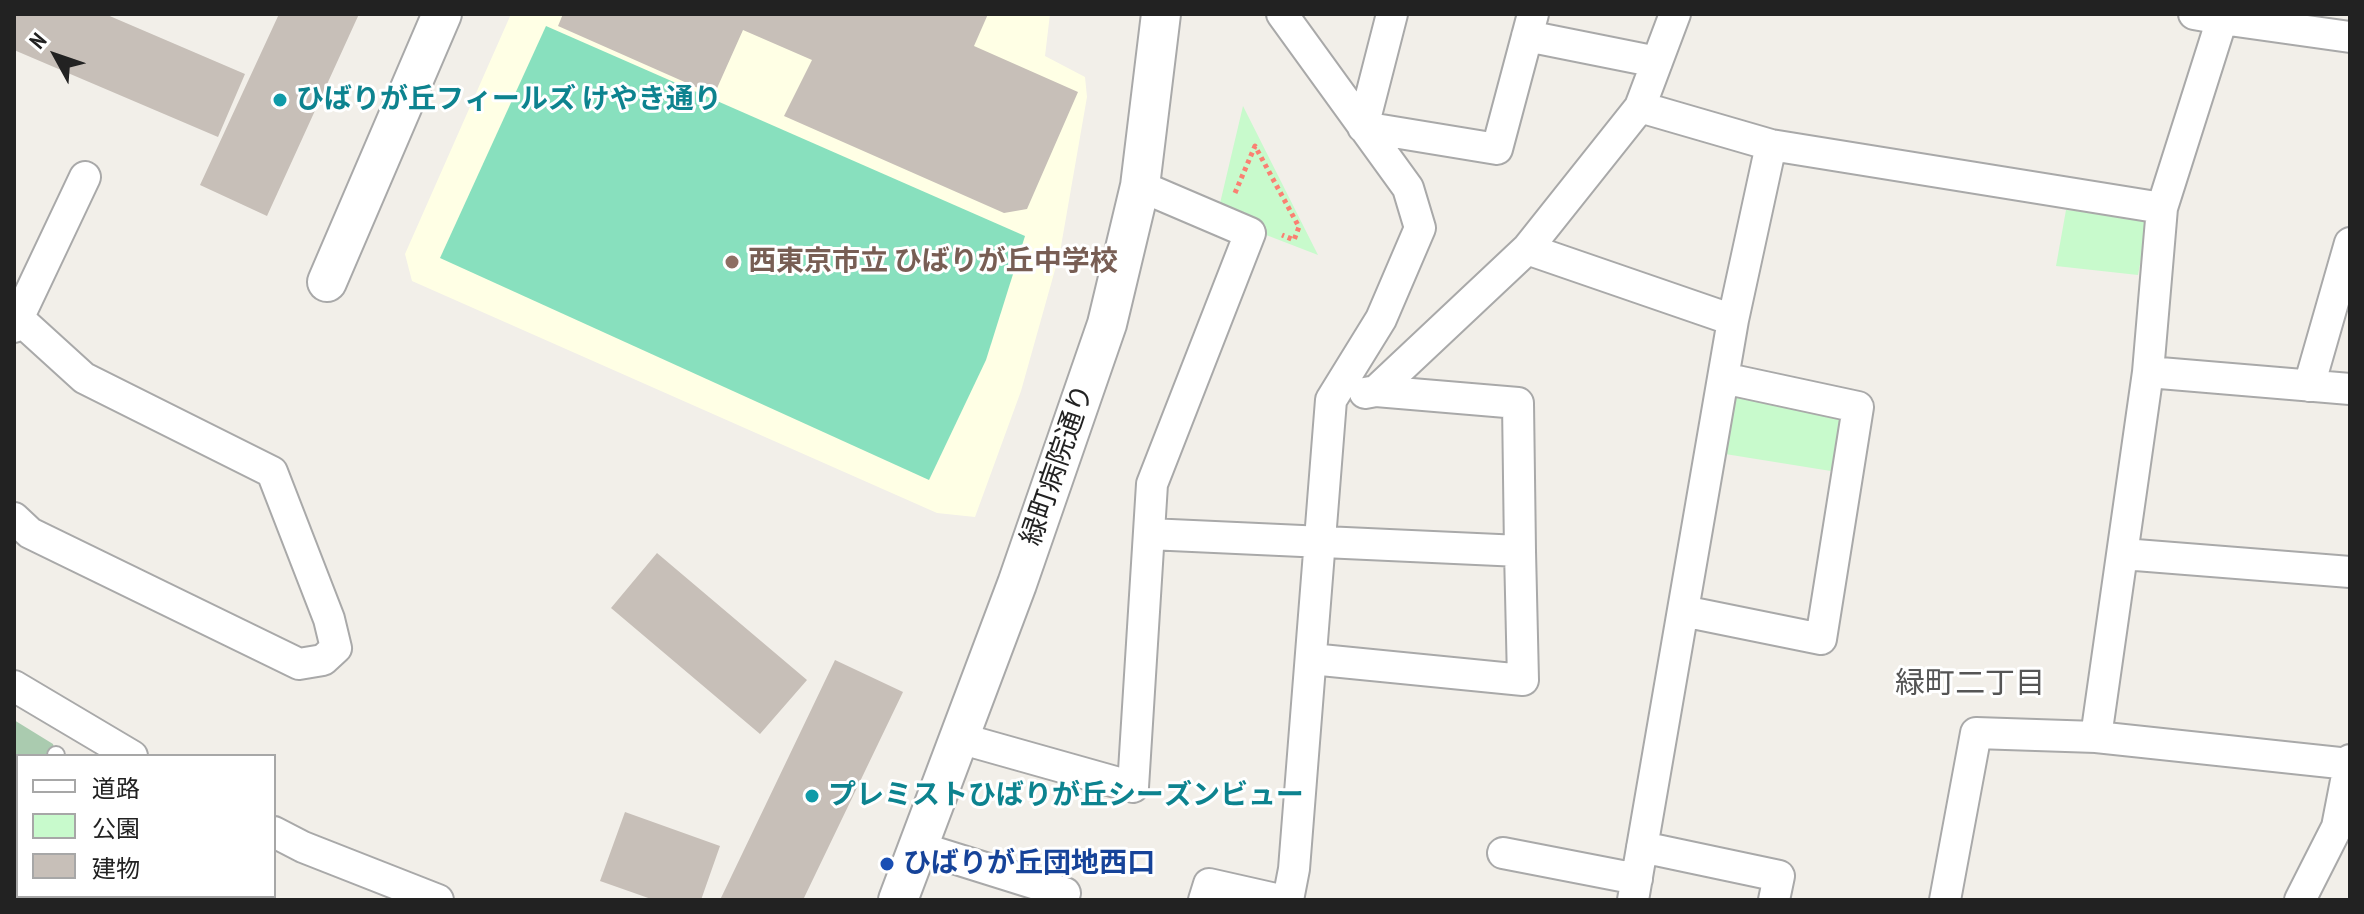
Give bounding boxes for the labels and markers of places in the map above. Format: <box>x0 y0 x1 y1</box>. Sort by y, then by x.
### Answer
place label: ひばりが丘フィールズ けやき通り <box>296 83 722 117</box>
marker: ひばりが丘フィールズ けやき通り <box>271 91 289 109</box>
place label: 西東京市立 ひばりが丘中学校 <box>748 245 1118 279</box>
marker: 西東京市立 ひばりが丘中学校 <box>723 253 741 271</box>
place label: プレミストひばりが丘シーズンビュー <box>828 779 1304 813</box>
marker: プレミストひばりが丘シーズンビュー <box>803 787 821 805</box>
place label: ひばりが丘団地西口 <box>903 847 1155 881</box>
marker: ひばりが丘団地西口 <box>878 855 896 873</box>

